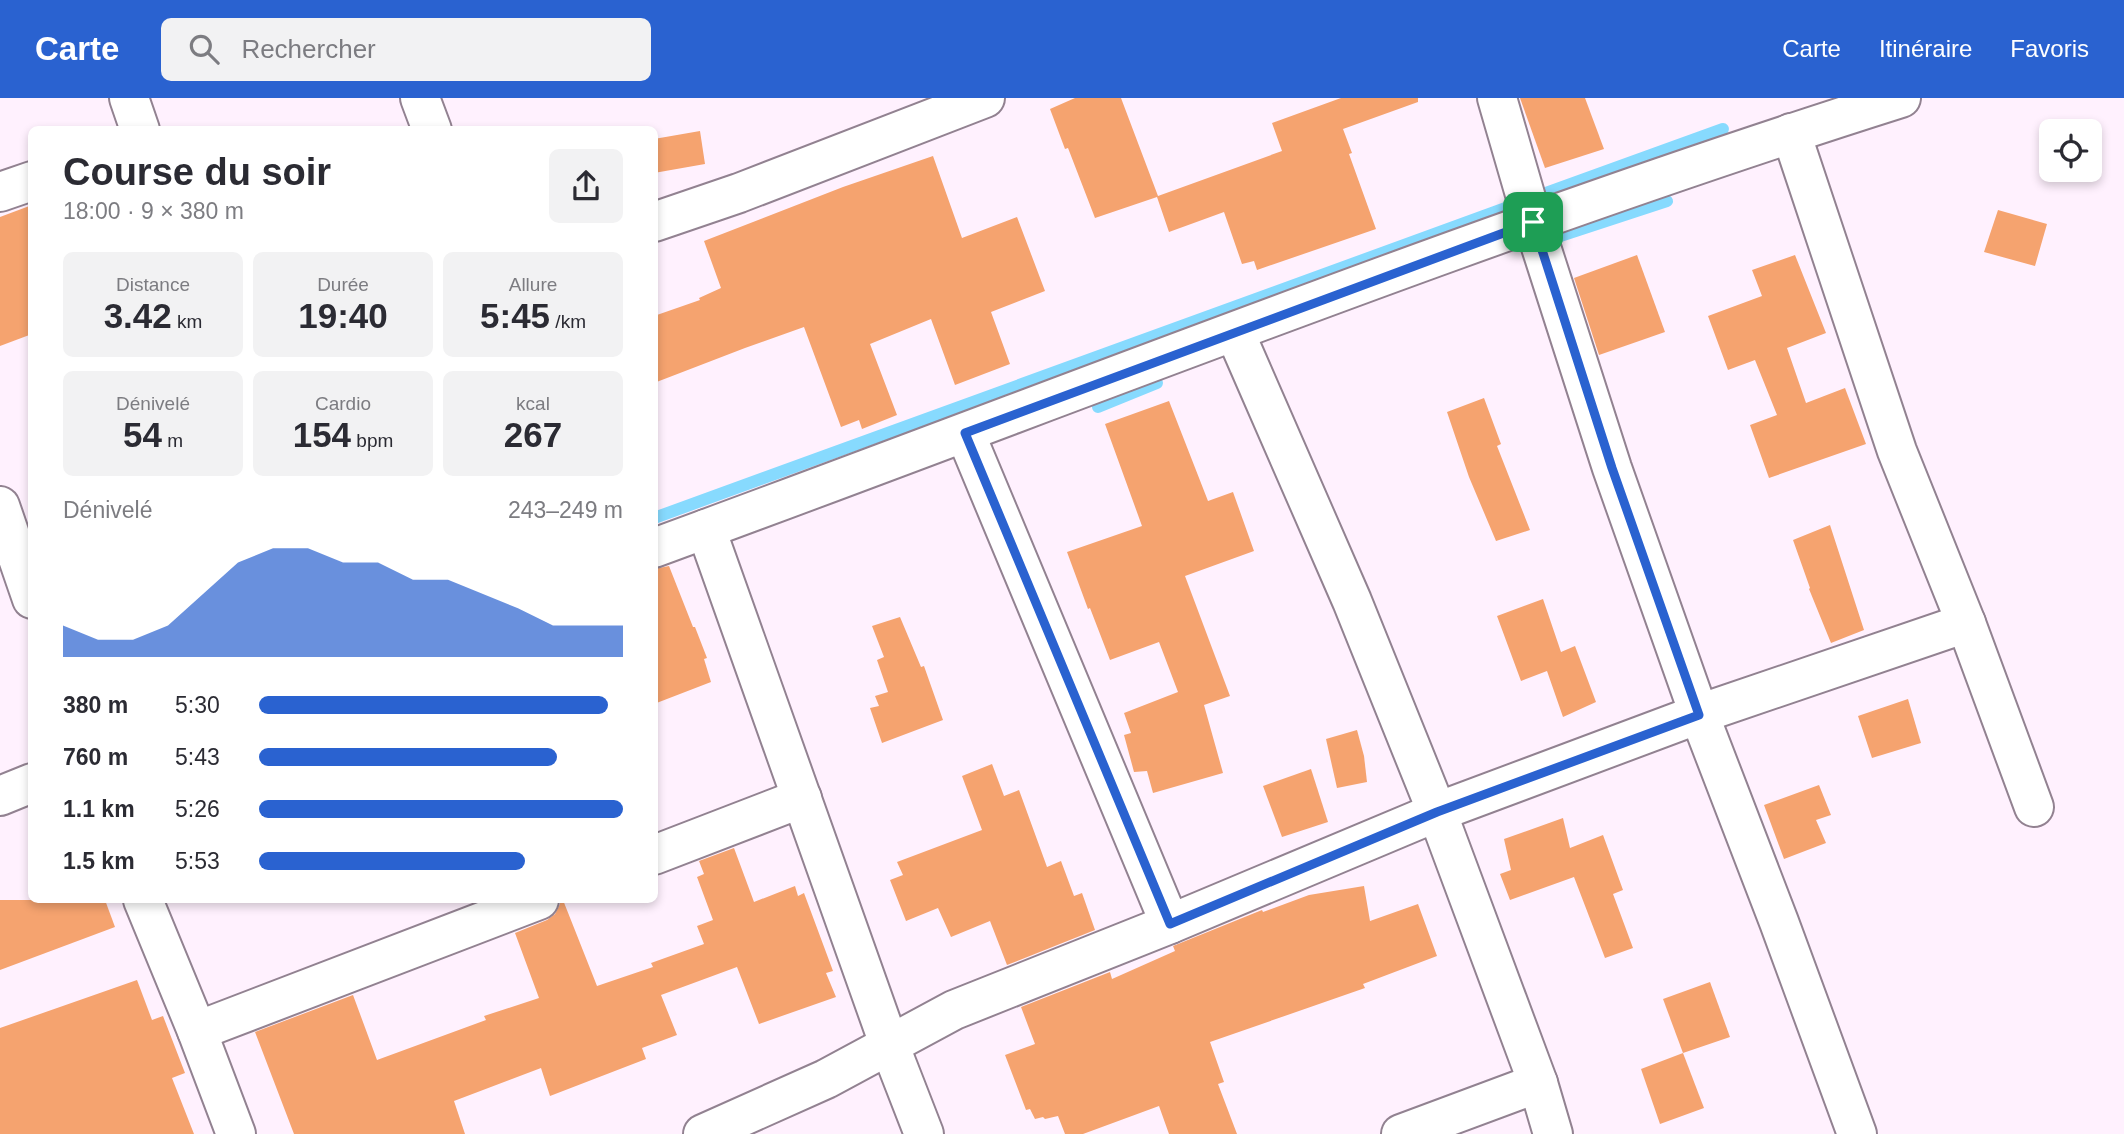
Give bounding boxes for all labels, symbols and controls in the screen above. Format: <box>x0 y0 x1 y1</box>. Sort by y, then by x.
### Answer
search box <box>161 18 651 81</box>
text: Carte <box>35 30 119 67</box>
icon: search <box>185 30 223 68</box>
text: Rechercher <box>241 34 376 64</box>
text: Carte <box>1782 35 1841 62</box>
text: Itinéraire <box>1879 35 1972 62</box>
text: Favoris <box>2010 35 2089 62</box>
map controls <box>2039 119 2102 182</box>
button: locate <box>2039 119 2102 182</box>
button: share <box>549 149 623 223</box>
text: Course du soir <box>63 151 331 193</box>
pin <box>1503 192 1563 252</box>
text: 18:00 · 9 × 380 m <box>63 198 244 224</box>
icon: arrive <box>1514 203 1552 241</box>
text: Distance <box>116 274 190 295</box>
text: Durée <box>317 274 369 295</box>
text: Allure <box>509 274 557 295</box>
text: 3.42 <box>104 296 172 335</box>
text: 19:40 <box>298 296 388 335</box>
text: 5:45 <box>480 296 550 335</box>
text: km <box>172 311 202 332</box>
text: /km <box>550 311 586 332</box>
text: Dénivelé <box>116 393 190 414</box>
text: Cardio <box>315 393 371 414</box>
text: kcal <box>516 393 550 414</box>
text: 54 <box>123 415 162 454</box>
text: 154 <box>293 415 351 454</box>
text: 267 <box>504 415 562 454</box>
text: m <box>162 430 183 451</box>
text: bpm <box>351 430 393 451</box>
text: Dénivelé <box>63 497 153 523</box>
text: 243–249 m <box>508 497 623 523</box>
text: 380 m <box>63 692 128 718</box>
text: 5:30 <box>175 692 220 718</box>
text: 760 m <box>63 744 128 770</box>
text: 5:43 <box>175 744 220 770</box>
text: 1.1 km <box>63 796 135 822</box>
text: 5:26 <box>175 796 220 822</box>
text: 1.5 km <box>63 848 135 874</box>
text: 5:53 <box>175 848 220 874</box>

